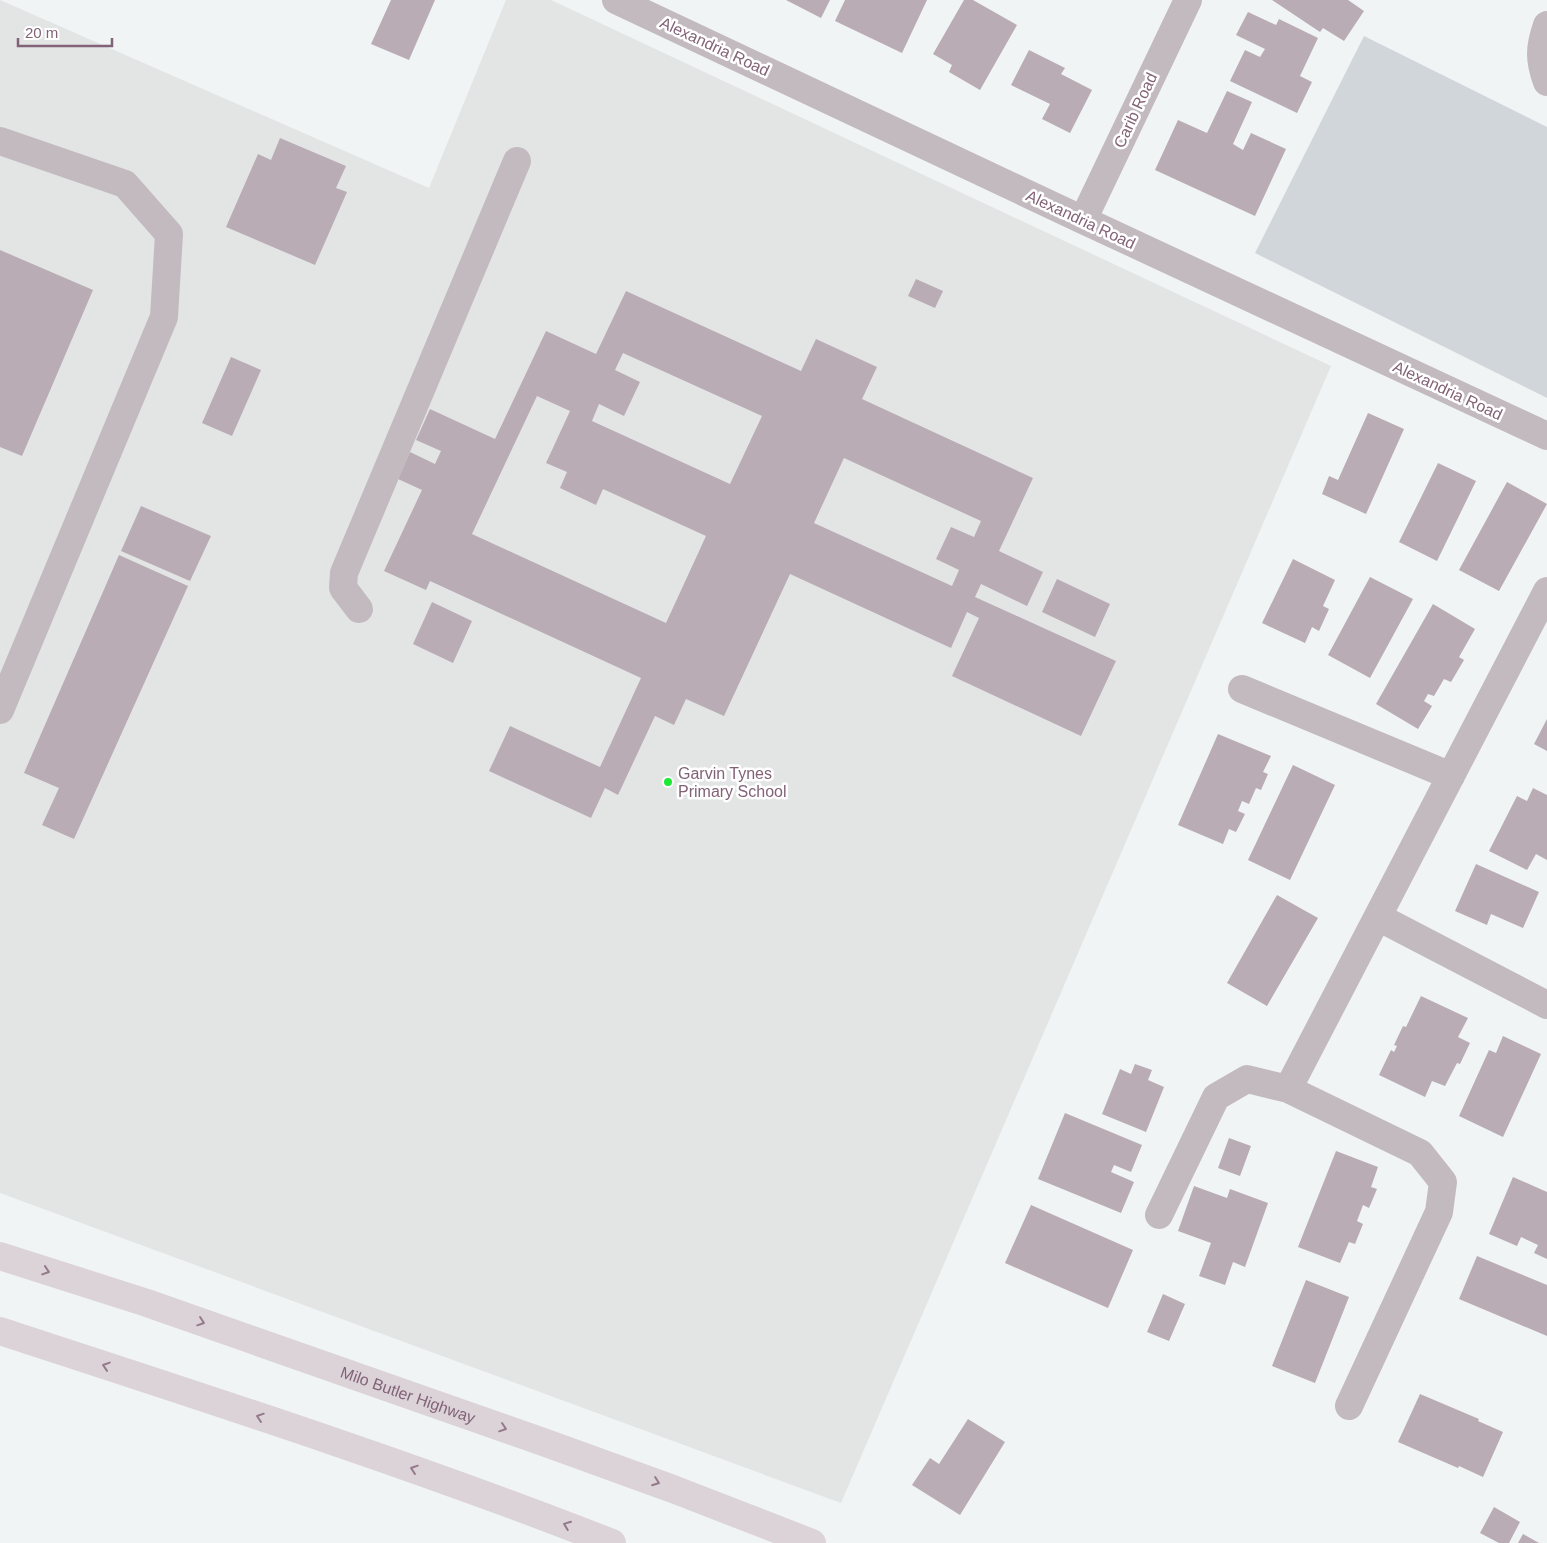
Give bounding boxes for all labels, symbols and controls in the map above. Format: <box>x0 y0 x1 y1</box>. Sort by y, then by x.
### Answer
street label: Alexandria Road <box>658 14 772 79</box>
scale bar <box>18 15 111 47</box>
text: 20 m <box>25 24 58 41</box>
street label: Carib Road <box>1111 70 1160 150</box>
street label: Alexandria Road <box>1024 187 1138 252</box>
street label: Alexandria Road <box>1391 358 1505 423</box>
place label: Garvin Tynes Primary School <box>678 765 786 800</box>
marker: Garvin Tynes Primary School <box>662 776 674 788</box>
one-way arrow <box>42 1265 50 1275</box>
one-way arrow <box>196 1316 205 1326</box>
one-way arrow <box>102 1361 111 1371</box>
street label: Milo Butler Highway <box>338 1364 477 1427</box>
one-way arrow <box>257 1412 265 1422</box>
one-way arrow <box>498 1422 507 1432</box>
one-way arrow <box>410 1465 419 1475</box>
one-way arrow <box>651 1476 659 1486</box>
one-way arrow <box>563 1521 571 1531</box>

